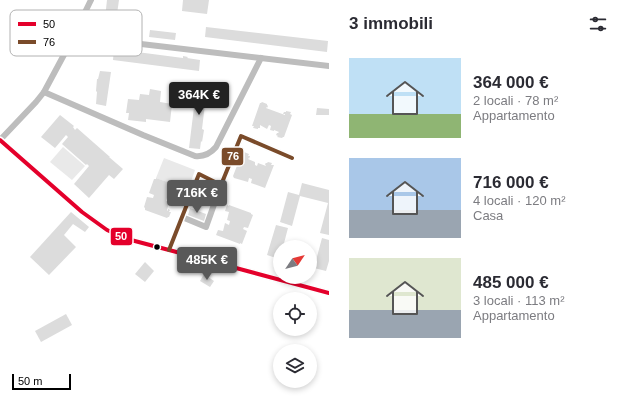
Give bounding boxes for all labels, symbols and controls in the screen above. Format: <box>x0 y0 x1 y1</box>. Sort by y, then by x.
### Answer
legend <box>10 10 142 56</box>
icon: filters <box>587 13 609 35</box>
text: 3 immobili <box>349 14 433 33</box>
text: 50 <box>43 18 55 30</box>
text: 76 <box>43 36 55 48</box>
text: 364 000 € <box>473 73 549 92</box>
icon: home <box>381 74 429 122</box>
pin: 364K € <box>166 82 232 116</box>
text: 364K € <box>178 87 220 102</box>
text: 2 locali · 78 m² <box>473 93 558 108</box>
text: Appartamento <box>473 108 555 123</box>
line badge: 76 <box>221 147 244 166</box>
text: 76 <box>227 150 239 162</box>
text: 716 000 € <box>473 173 549 192</box>
icon: home <box>381 174 429 222</box>
pin: 716K € <box>164 180 230 214</box>
text: 716K € <box>176 185 218 200</box>
text: 4 locali · 120 m² <box>473 193 565 208</box>
text: Casa <box>473 208 503 223</box>
line badge: 50 <box>110 227 133 246</box>
text: 50 <box>115 230 127 242</box>
north arrow <box>273 240 317 284</box>
map controls <box>273 240 317 388</box>
unlabelled marker <box>152 242 162 252</box>
pin: 485K € <box>174 247 240 281</box>
text: 485K € <box>186 252 228 267</box>
text: 485 000 € <box>473 273 549 292</box>
icon: home <box>381 274 429 322</box>
button: locate <box>273 292 317 336</box>
text: 3 locali · 113 m² <box>473 293 565 308</box>
text: Appartamento <box>473 308 555 323</box>
button: layers <box>273 344 317 388</box>
scale bar <box>12 372 71 391</box>
text: 50 m <box>18 375 42 387</box>

